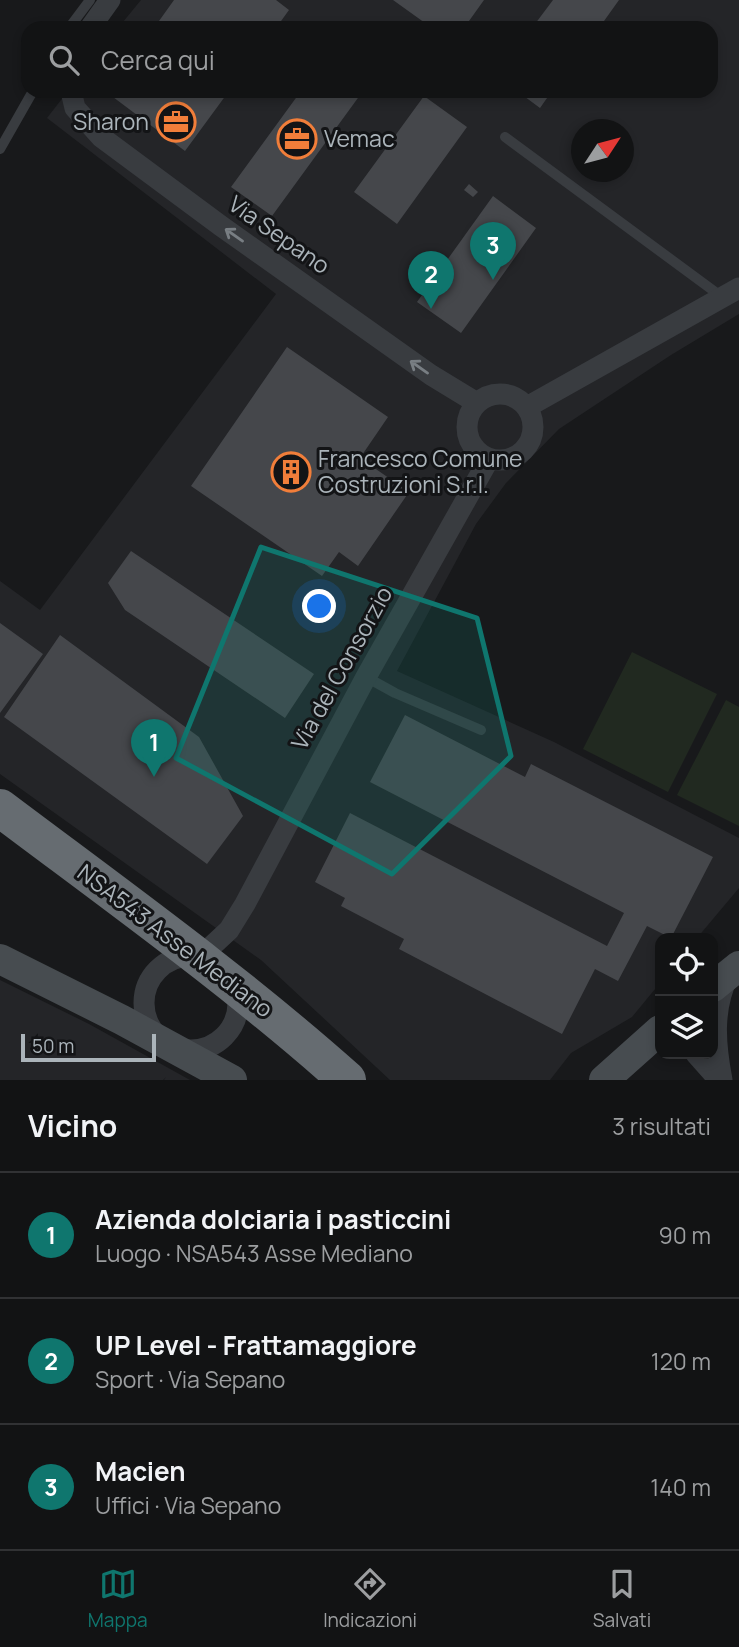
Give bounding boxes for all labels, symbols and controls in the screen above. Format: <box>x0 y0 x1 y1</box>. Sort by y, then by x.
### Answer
search box <box>21 21 718 98</box>
icon: search <box>45 41 83 79</box>
text: Cerca qui <box>101 42 215 78</box>
office icon: Sharon <box>155 101 197 143</box>
place label: Sharon <box>73 105 149 137</box>
office icon: Vemac <box>276 118 318 160</box>
north arrow <box>571 119 634 182</box>
place label: Vemac <box>324 122 395 154</box>
street label: Via Sepano <box>222 188 337 281</box>
pin: 3 <box>470 222 516 280</box>
one-way arrow <box>225 228 244 242</box>
pin: 2 <box>408 251 454 309</box>
one-way arrow <box>410 360 429 374</box>
place label: Francesco Comune Costruzioni S.r.l. <box>318 442 523 500</box>
building icon: Francesco Comune Costruzioni S.r.l. <box>270 451 312 493</box>
street label: Via del Consorzio <box>283 580 399 755</box>
your location <box>302 589 336 623</box>
pin: 1 <box>131 719 177 777</box>
street label: NSA543 Asse Mediano <box>71 856 280 1024</box>
map controls <box>655 933 718 1059</box>
button: locate <box>655 933 718 996</box>
button: layers <box>655 996 718 1059</box>
scale bar <box>21 1031 156 1063</box>
text: 50 m <box>32 1033 74 1059</box>
text: Vicino <box>28 1105 117 1146</box>
text: 3 risultati <box>612 1110 711 1142</box>
text: Azienda dolciaria i pasticcini <box>95 1201 451 1237</box>
text: 1 <box>46 1219 56 1251</box>
text: 90 m <box>659 1219 711 1251</box>
text: Luogo · NSA543 Asse Mediano <box>95 1237 413 1269</box>
text: UP Level - Frattamaggiore <box>95 1327 417 1363</box>
text: 2 <box>44 1345 58 1377</box>
text: 120 m <box>651 1345 711 1377</box>
text: Sport · Via Sepano <box>95 1363 285 1395</box>
text: Macien <box>95 1453 186 1489</box>
text: 3 <box>44 1471 58 1503</box>
text: 140 m <box>650 1471 711 1503</box>
text: Uffici · Via Sepano <box>95 1489 281 1521</box>
tab: Mappa <box>88 1565 147 1633</box>
tab: Indicazioni <box>323 1565 417 1633</box>
tab: Salvati <box>593 1565 651 1633</box>

